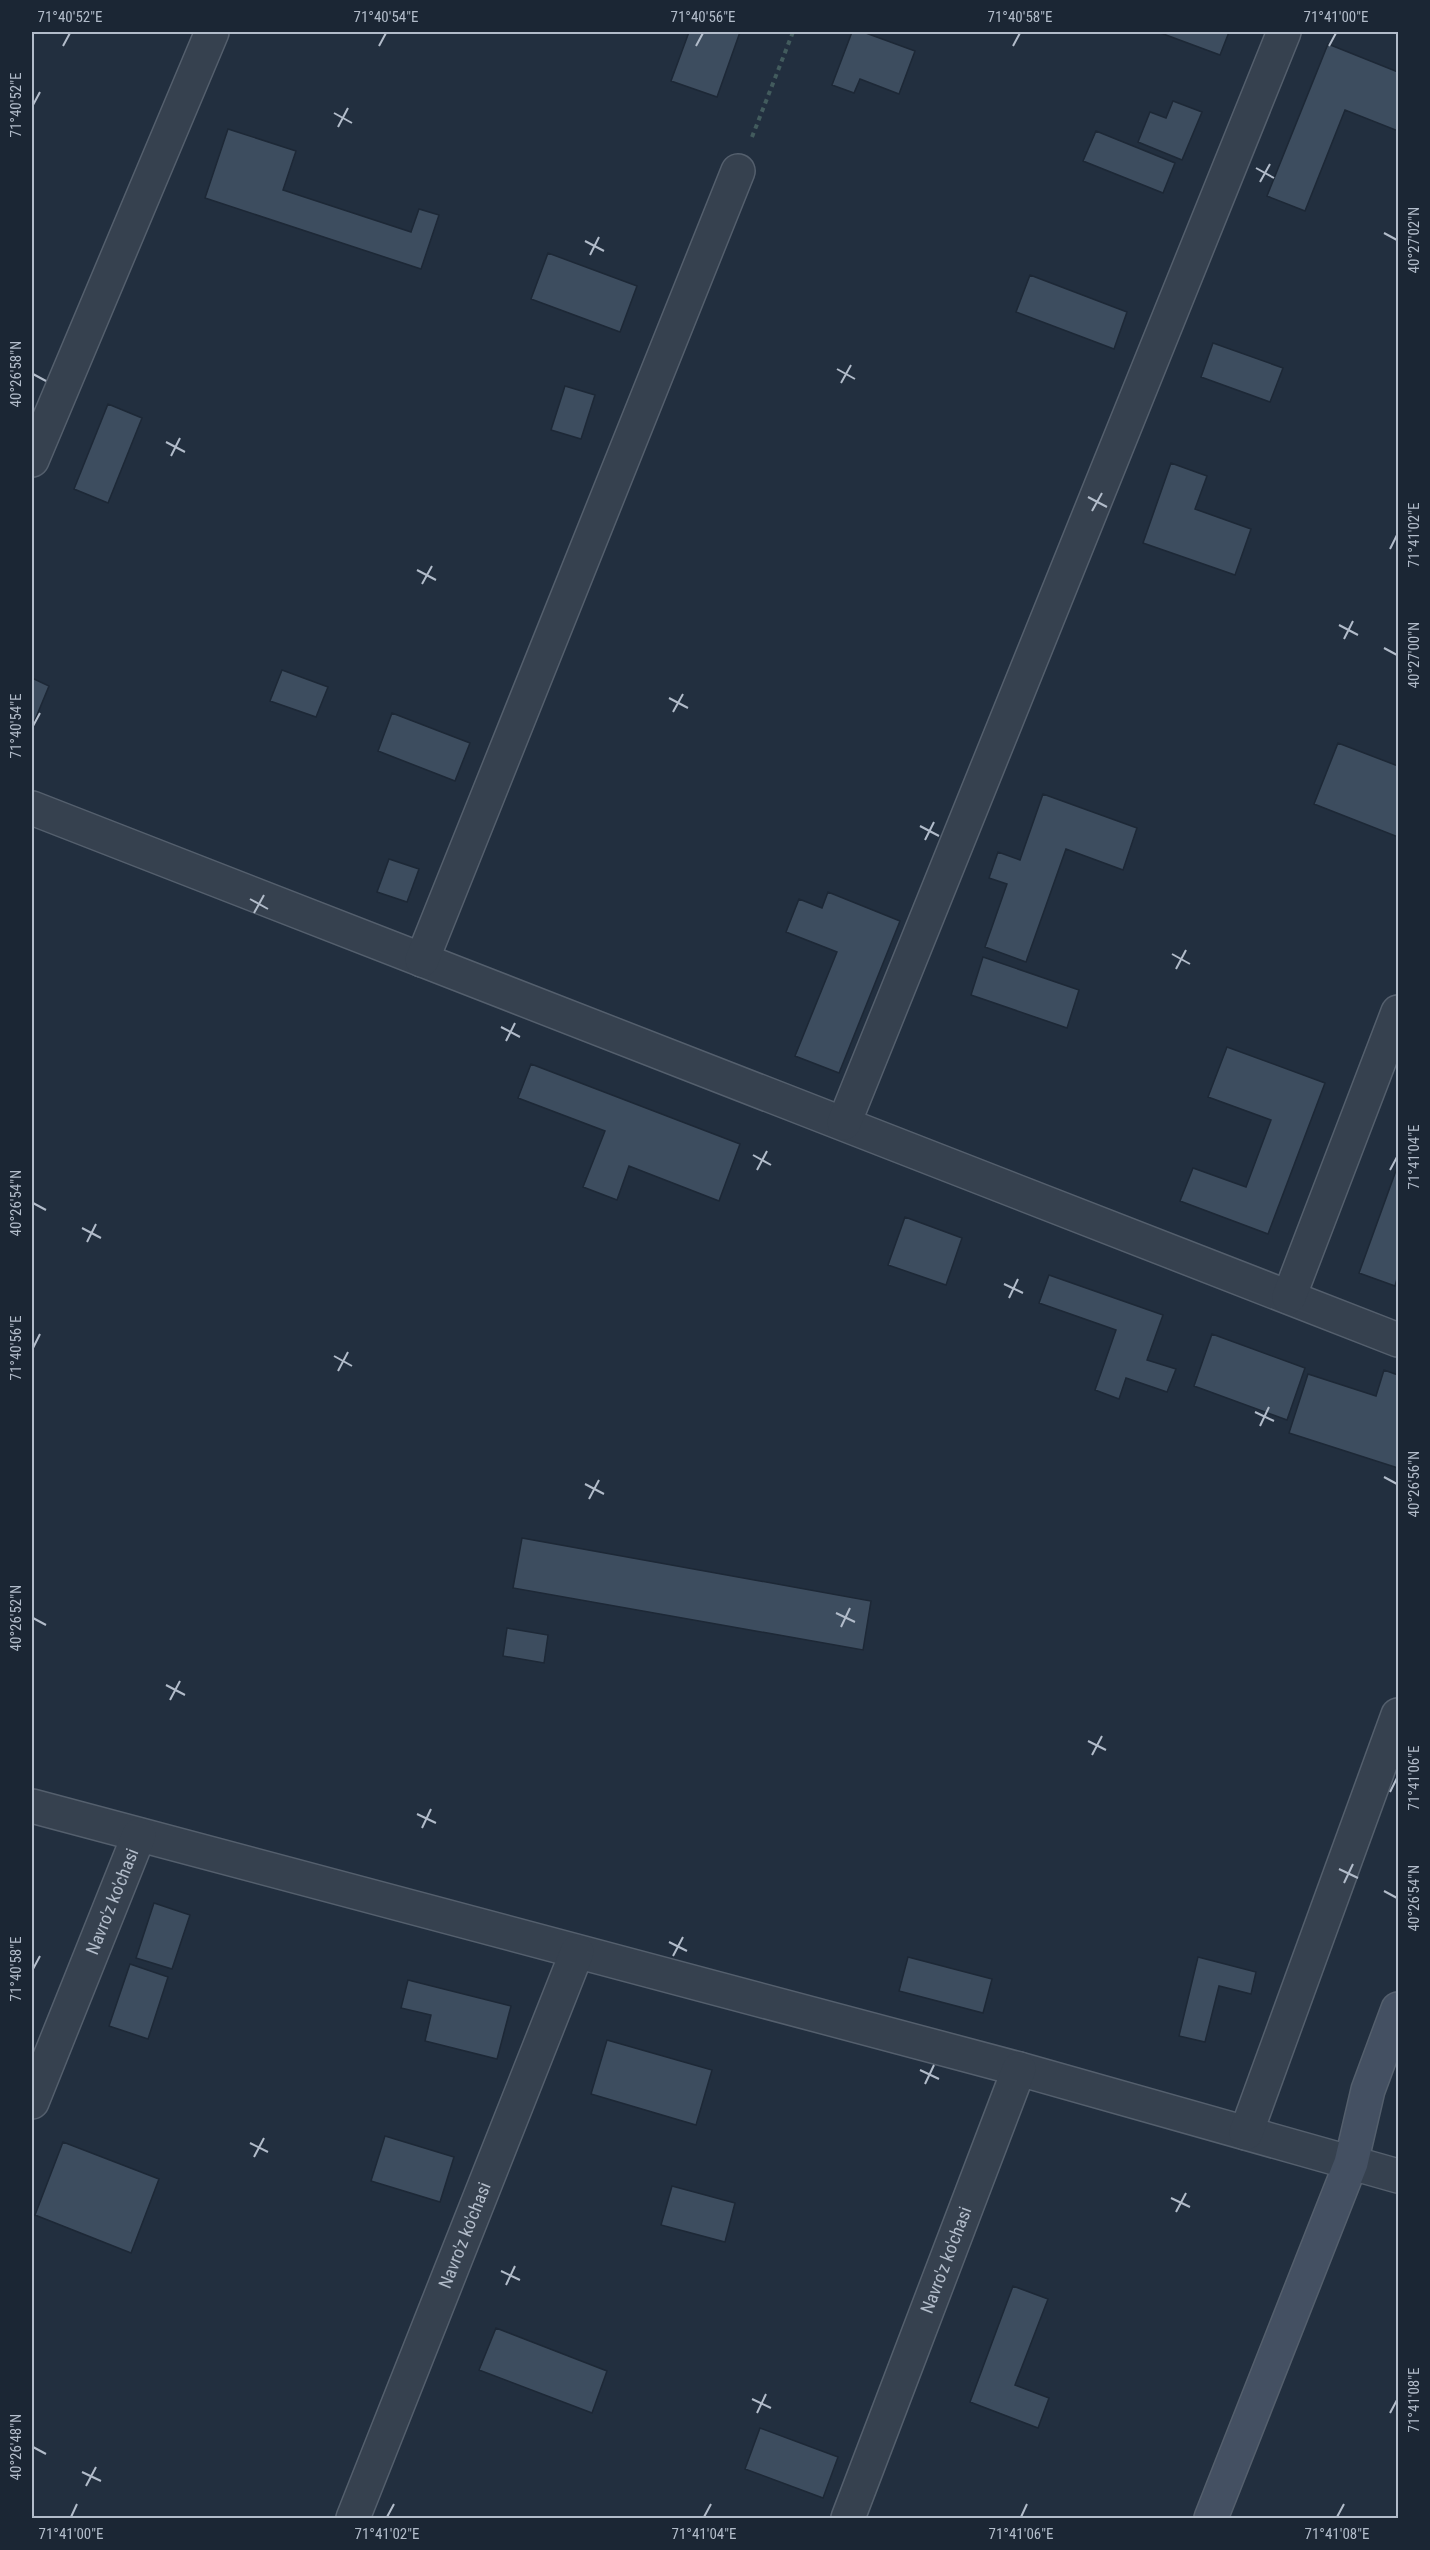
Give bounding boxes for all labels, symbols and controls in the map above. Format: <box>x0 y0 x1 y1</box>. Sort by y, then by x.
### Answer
text: 71°40'52"E <box>38 8 102 26</box>
text: 71°40'54"E <box>354 8 418 26</box>
text: 71°40'56"E <box>671 8 735 26</box>
text: 71°40'58"E <box>988 8 1052 26</box>
text: 71°41'00"E <box>1304 8 1368 26</box>
text: 71°40'52"E <box>7 73 25 137</box>
text: 40°27'02"N <box>1405 207 1423 273</box>
text: 40°26'58"N <box>7 341 25 407</box>
text: 71°41'02"E <box>1405 503 1423 567</box>
text: 40°27'00"N <box>1405 622 1423 688</box>
text: 71°40'54"E <box>7 694 25 758</box>
text: 71°41'04"E <box>1405 1125 1423 1189</box>
text: 40°26'54"N <box>7 1170 25 1236</box>
text: 71°40'56"E <box>7 1316 25 1380</box>
text: 40°26'56"N <box>1405 1451 1423 1517</box>
text: 40°26'52"N <box>7 1585 25 1651</box>
text: 71°41'06"E <box>1405 1746 1423 1810</box>
street label: Navro'z ko'chasi <box>81 1845 143 1957</box>
text: 40°26'54"N <box>1405 1865 1423 1931</box>
text: 71°40'58"E <box>7 1937 25 2001</box>
street label: Navro'z ko'chasi <box>434 2179 495 2291</box>
street label: Navro'z ko'chasi <box>916 2204 976 2316</box>
text: 71°41'08"E <box>1405 2368 1423 2432</box>
text: 40°26'48"N <box>7 2414 25 2480</box>
text: 71°41'00"E <box>39 2525 103 2543</box>
text: 71°41'02"E <box>355 2525 419 2543</box>
text: 71°41'04"E <box>672 2525 736 2543</box>
text: 71°41'06"E <box>989 2525 1053 2543</box>
text: 71°41'08"E <box>1305 2525 1369 2543</box>

